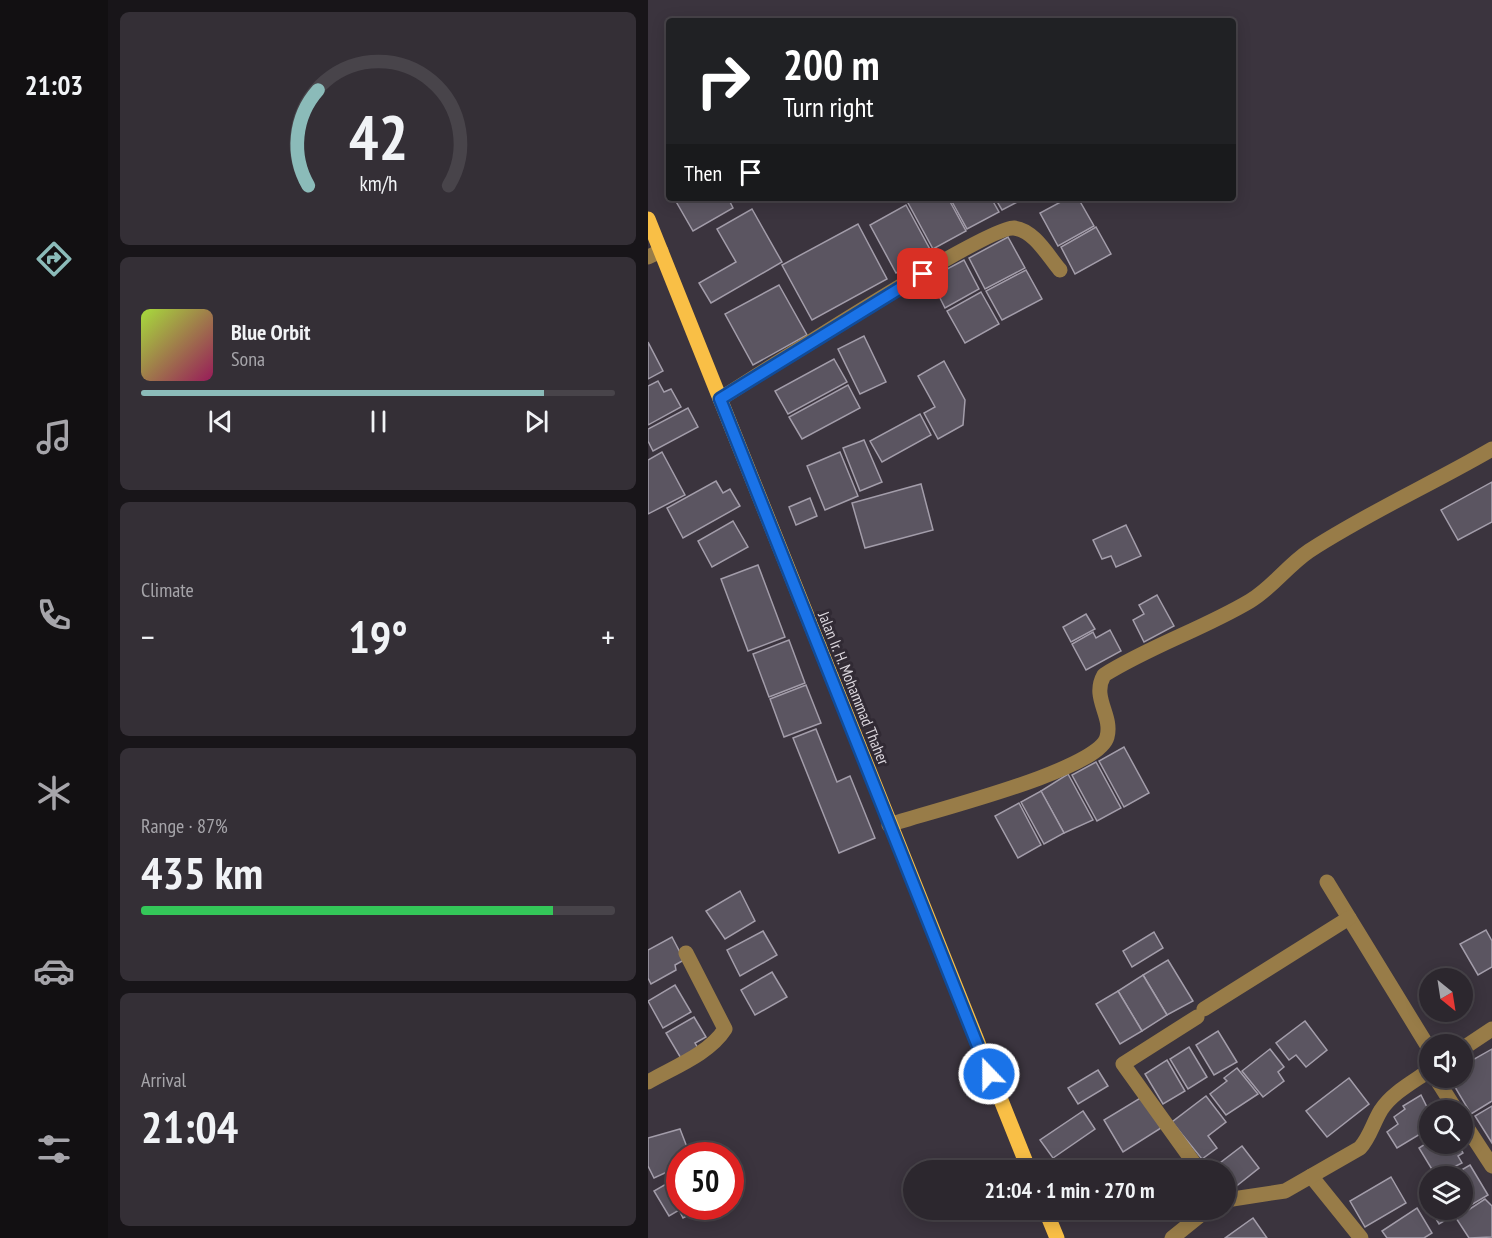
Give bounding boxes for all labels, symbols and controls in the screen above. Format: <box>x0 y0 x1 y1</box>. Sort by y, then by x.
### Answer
text: 200 m <box>783 37 880 92</box>
icon: right <box>684 42 762 120</box>
text: 21:03 <box>25 68 83 102</box>
text: Turn right <box>783 90 874 124</box>
text: 42 <box>348 96 408 177</box>
icon: arrive <box>734 156 767 189</box>
text: Then <box>684 159 722 187</box>
text: km/h <box>359 169 397 197</box>
icon: directions <box>33 238 75 280</box>
pin <box>897 248 948 299</box>
icon: arrive <box>906 257 939 290</box>
text: Blue Orbit <box>231 318 310 346</box>
text: Sona <box>231 346 265 372</box>
icon: previous <box>204 405 237 438</box>
icon: pause <box>362 405 395 438</box>
icon: next <box>520 405 553 438</box>
icon: music <box>33 416 75 458</box>
text: Climate <box>141 577 194 603</box>
icon: phone <box>33 594 75 636</box>
text: 19° <box>348 607 408 665</box>
street label: Jalan Ir. H. Mohammad Thaher <box>814 608 894 768</box>
text: − <box>141 615 155 658</box>
text: + <box>601 615 615 658</box>
icon: climate <box>33 772 75 814</box>
text: Range · 87% <box>141 813 228 839</box>
text: 435 km <box>141 843 263 901</box>
icon: car <box>33 950 75 992</box>
north arrow <box>1419 968 1473 1022</box>
map controls <box>1419 968 1473 1220</box>
button: sound <box>1419 1034 1473 1088</box>
position arrow <box>957 1042 1021 1106</box>
text: Arrival <box>141 1067 186 1093</box>
text: 21:04 <box>141 1097 238 1155</box>
button: search <box>1419 1100 1473 1154</box>
icon: filters <box>33 1128 75 1170</box>
speed limit sign: 50 <box>666 1142 744 1220</box>
button: layers <box>1419 1166 1473 1220</box>
text: 21:04 · 1 min · 270 m <box>984 1176 1155 1204</box>

